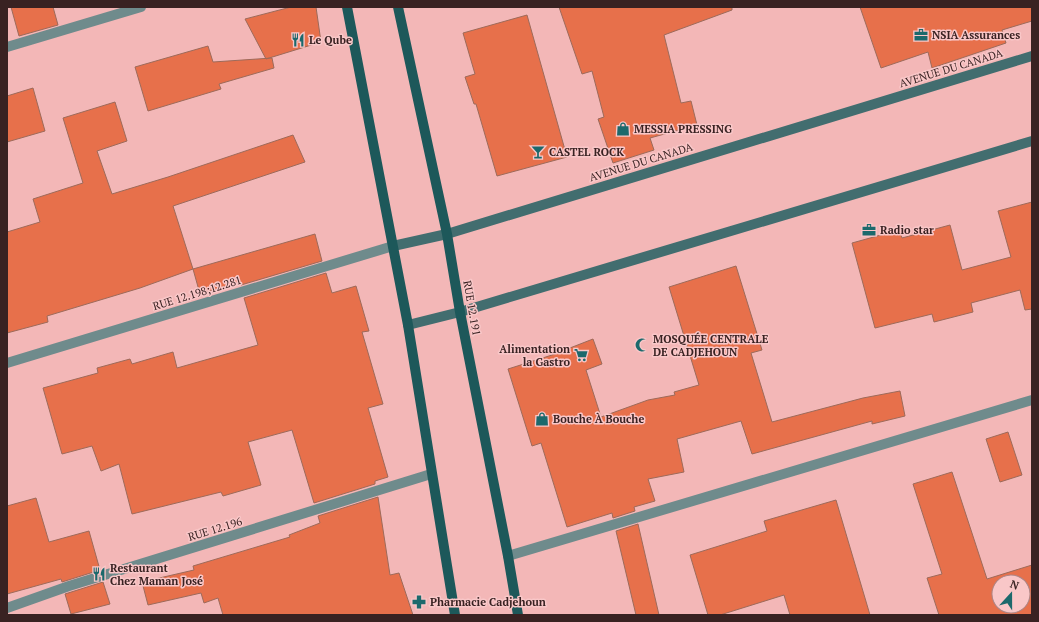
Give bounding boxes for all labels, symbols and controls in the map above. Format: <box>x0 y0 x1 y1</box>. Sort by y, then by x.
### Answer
office icon: NSIA Assurances <box>913 27 929 43</box>
place label: NSIA Assurances <box>932 28 1020 42</box>
restaurant icon: Le Qube <box>290 32 306 48</box>
place label: Le Qube <box>309 33 352 47</box>
street label: AVENUE DU CANADA <box>898 45 1005 90</box>
shop icon: MESSIA PRESSING <box>615 121 631 137</box>
place label: MESSIA PRESSING <box>634 122 732 136</box>
street label: AVENUE DU CANADA <box>588 139 695 184</box>
bar icon: CASTEL ROCK <box>530 144 546 160</box>
place label: CASTEL ROCK <box>549 145 624 159</box>
office icon: Radio star <box>861 222 877 238</box>
place label: Radio star <box>880 223 934 237</box>
street label: RUE 12.198;12.281 <box>151 273 243 313</box>
street label: RUE 12.191 <box>460 279 484 337</box>
place label: MOSQUÉE CENTRALE DE CADJEHOUN <box>653 332 769 359</box>
mosque icon: MOSQUÉE CENTRALE DE CADJEHOUN <box>634 337 650 353</box>
place label: Alimentation la Gastro <box>499 342 570 369</box>
supermarket icon: Alimentation la Gastro <box>573 347 589 363</box>
shop icon: Bouche À Bouche <box>534 411 550 427</box>
place label: Bouche À Bouche <box>553 412 644 426</box>
street label: RUE 12.196 <box>186 514 244 544</box>
place label: Restaurant Chez Maman José <box>110 561 203 588</box>
restaurant icon: Restaurant Chez Maman José <box>91 566 107 582</box>
north arrow <box>991 574 1031 614</box>
text: N <box>1008 577 1022 593</box>
pharmacy icon: Pharmacie Cadjehoun <box>411 594 427 610</box>
place label: Pharmacie Cadjehoun <box>430 595 546 609</box>

